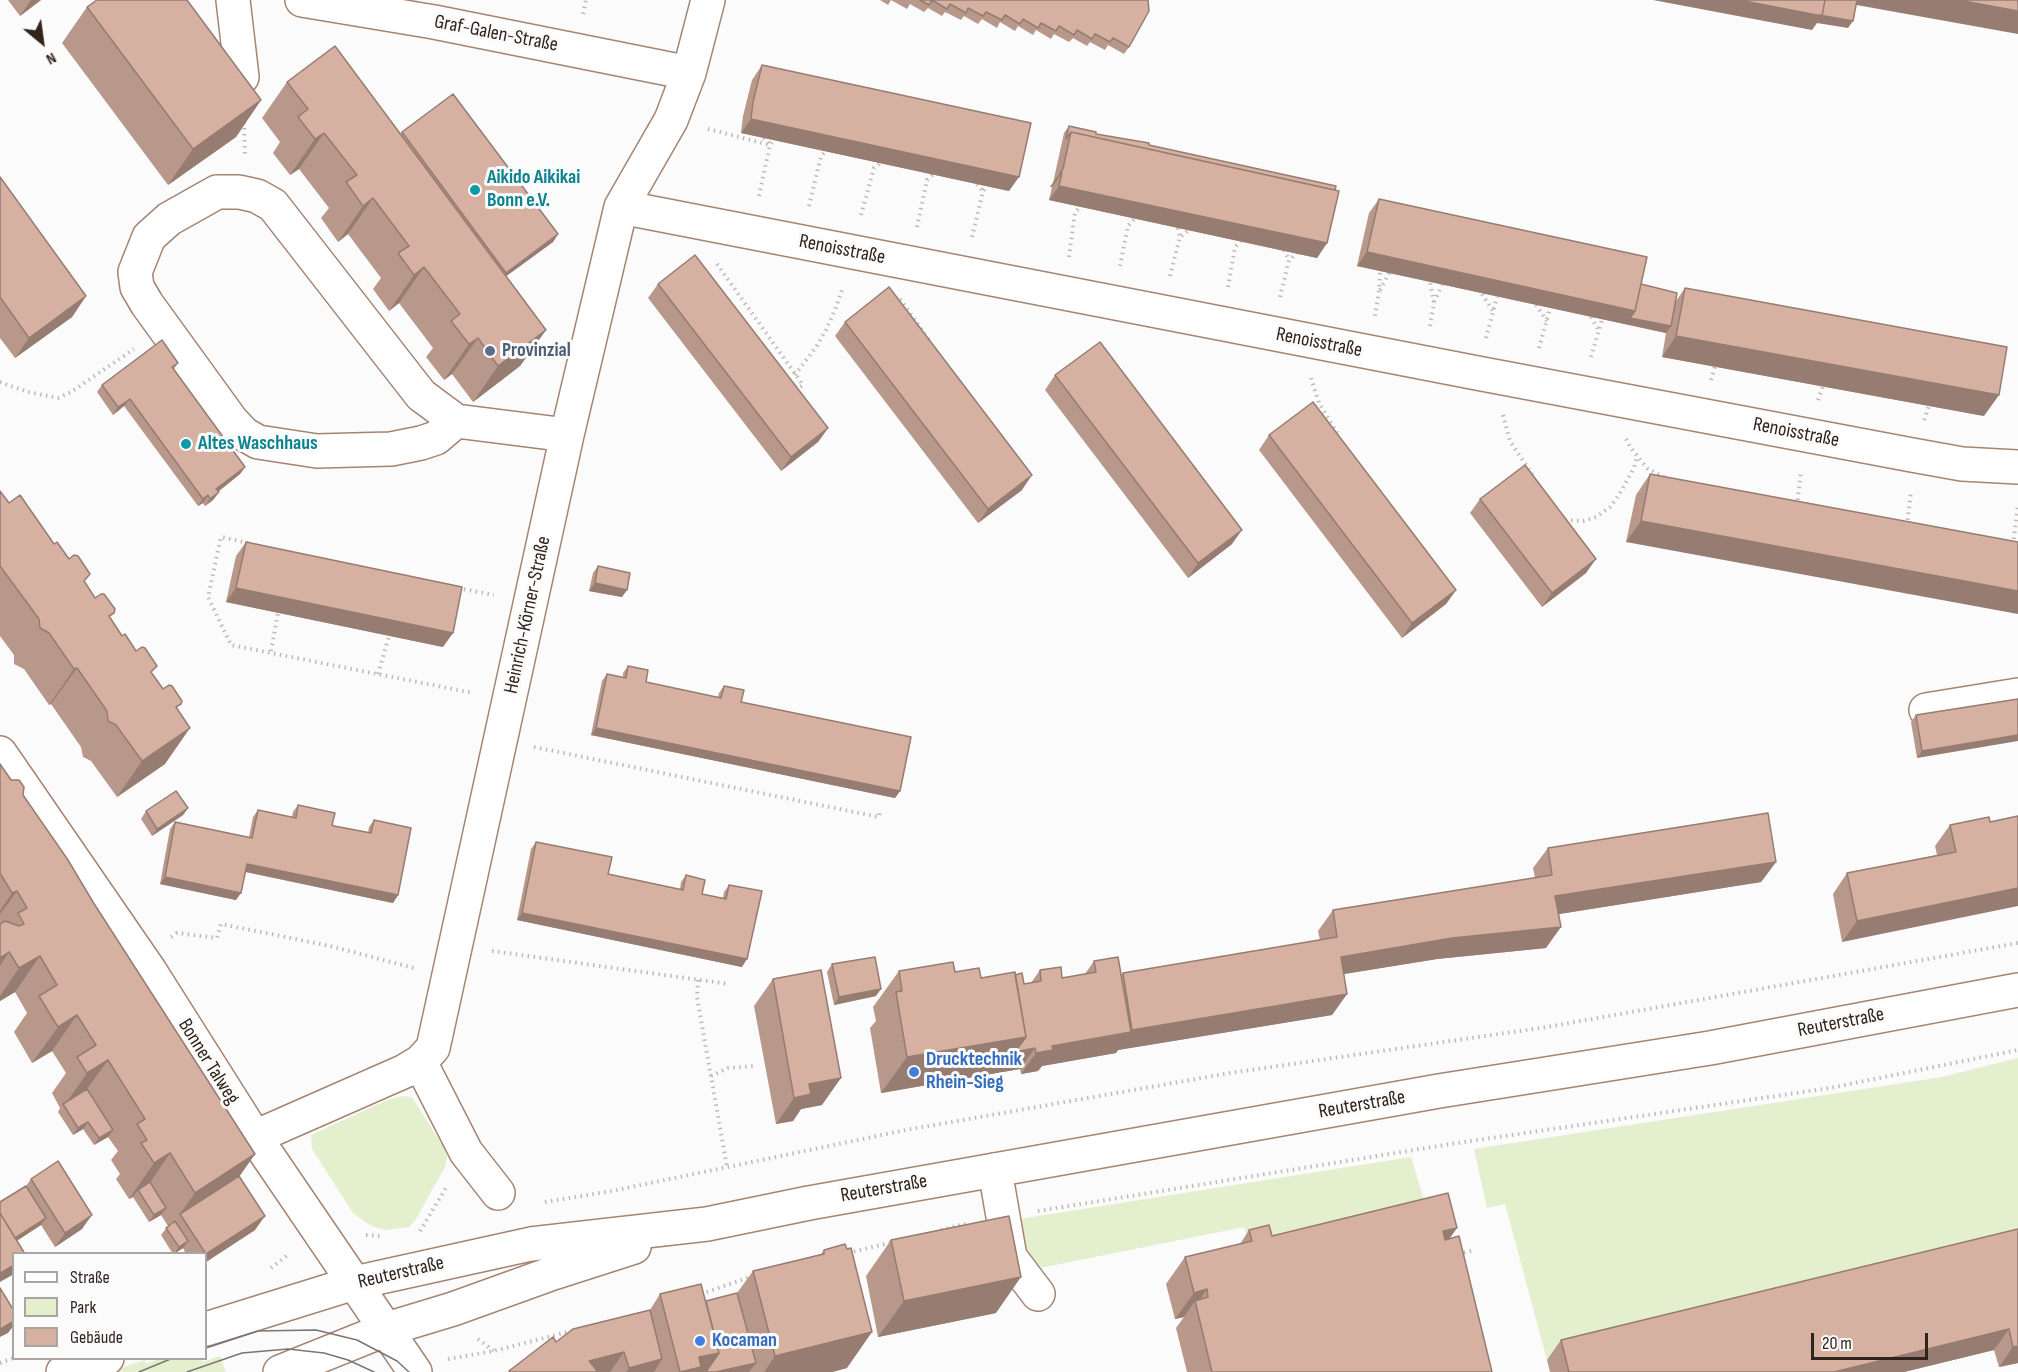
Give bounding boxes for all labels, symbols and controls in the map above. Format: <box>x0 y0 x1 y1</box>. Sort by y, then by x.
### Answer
street label: Graf-Galen-Straße <box>432 10 560 58</box>
north arrow <box>12 12 72 72</box>
text: N <box>43 48 59 69</box>
place label: Aikido Aikikai Bonn e.V. <box>487 166 580 213</box>
marker: Aikido Aikikai Bonn e.V. <box>468 183 482 197</box>
street label: Renoisstraße <box>797 230 887 270</box>
street label: Renoisstraße <box>1274 323 1364 363</box>
place label: Provinzial <box>502 339 571 363</box>
marker: Provinzial <box>483 344 497 358</box>
street label: Renoisstraße <box>1751 413 1841 453</box>
place label: Altes Waschhaus <box>198 432 318 456</box>
marker: Altes Waschhaus <box>179 437 193 451</box>
street label: Heinrich-Körner-Straße <box>500 534 556 696</box>
street label: Reuterstraße <box>1796 1003 1886 1043</box>
street label: Bonner Talweg <box>172 1015 244 1109</box>
place label: Drucktechnik Rhein-Sieg <box>926 1048 1022 1095</box>
marker: Drucktechnik Rhein-Sieg <box>907 1065 921 1079</box>
street label: Reuterstraße <box>1317 1086 1407 1124</box>
street label: Reuterstraße <box>839 1170 929 1208</box>
street label: Reuterstraße <box>356 1251 446 1295</box>
legend <box>12 1252 207 1360</box>
text: Straße <box>70 1267 110 1288</box>
text: Park <box>70 1297 96 1318</box>
scale bar <box>1814 1321 1931 1359</box>
text: Gebäude <box>70 1327 123 1348</box>
place label: Kocaman <box>712 1329 777 1353</box>
text: 20 m <box>1822 1333 1852 1354</box>
marker: Kocaman <box>693 1334 707 1348</box>

